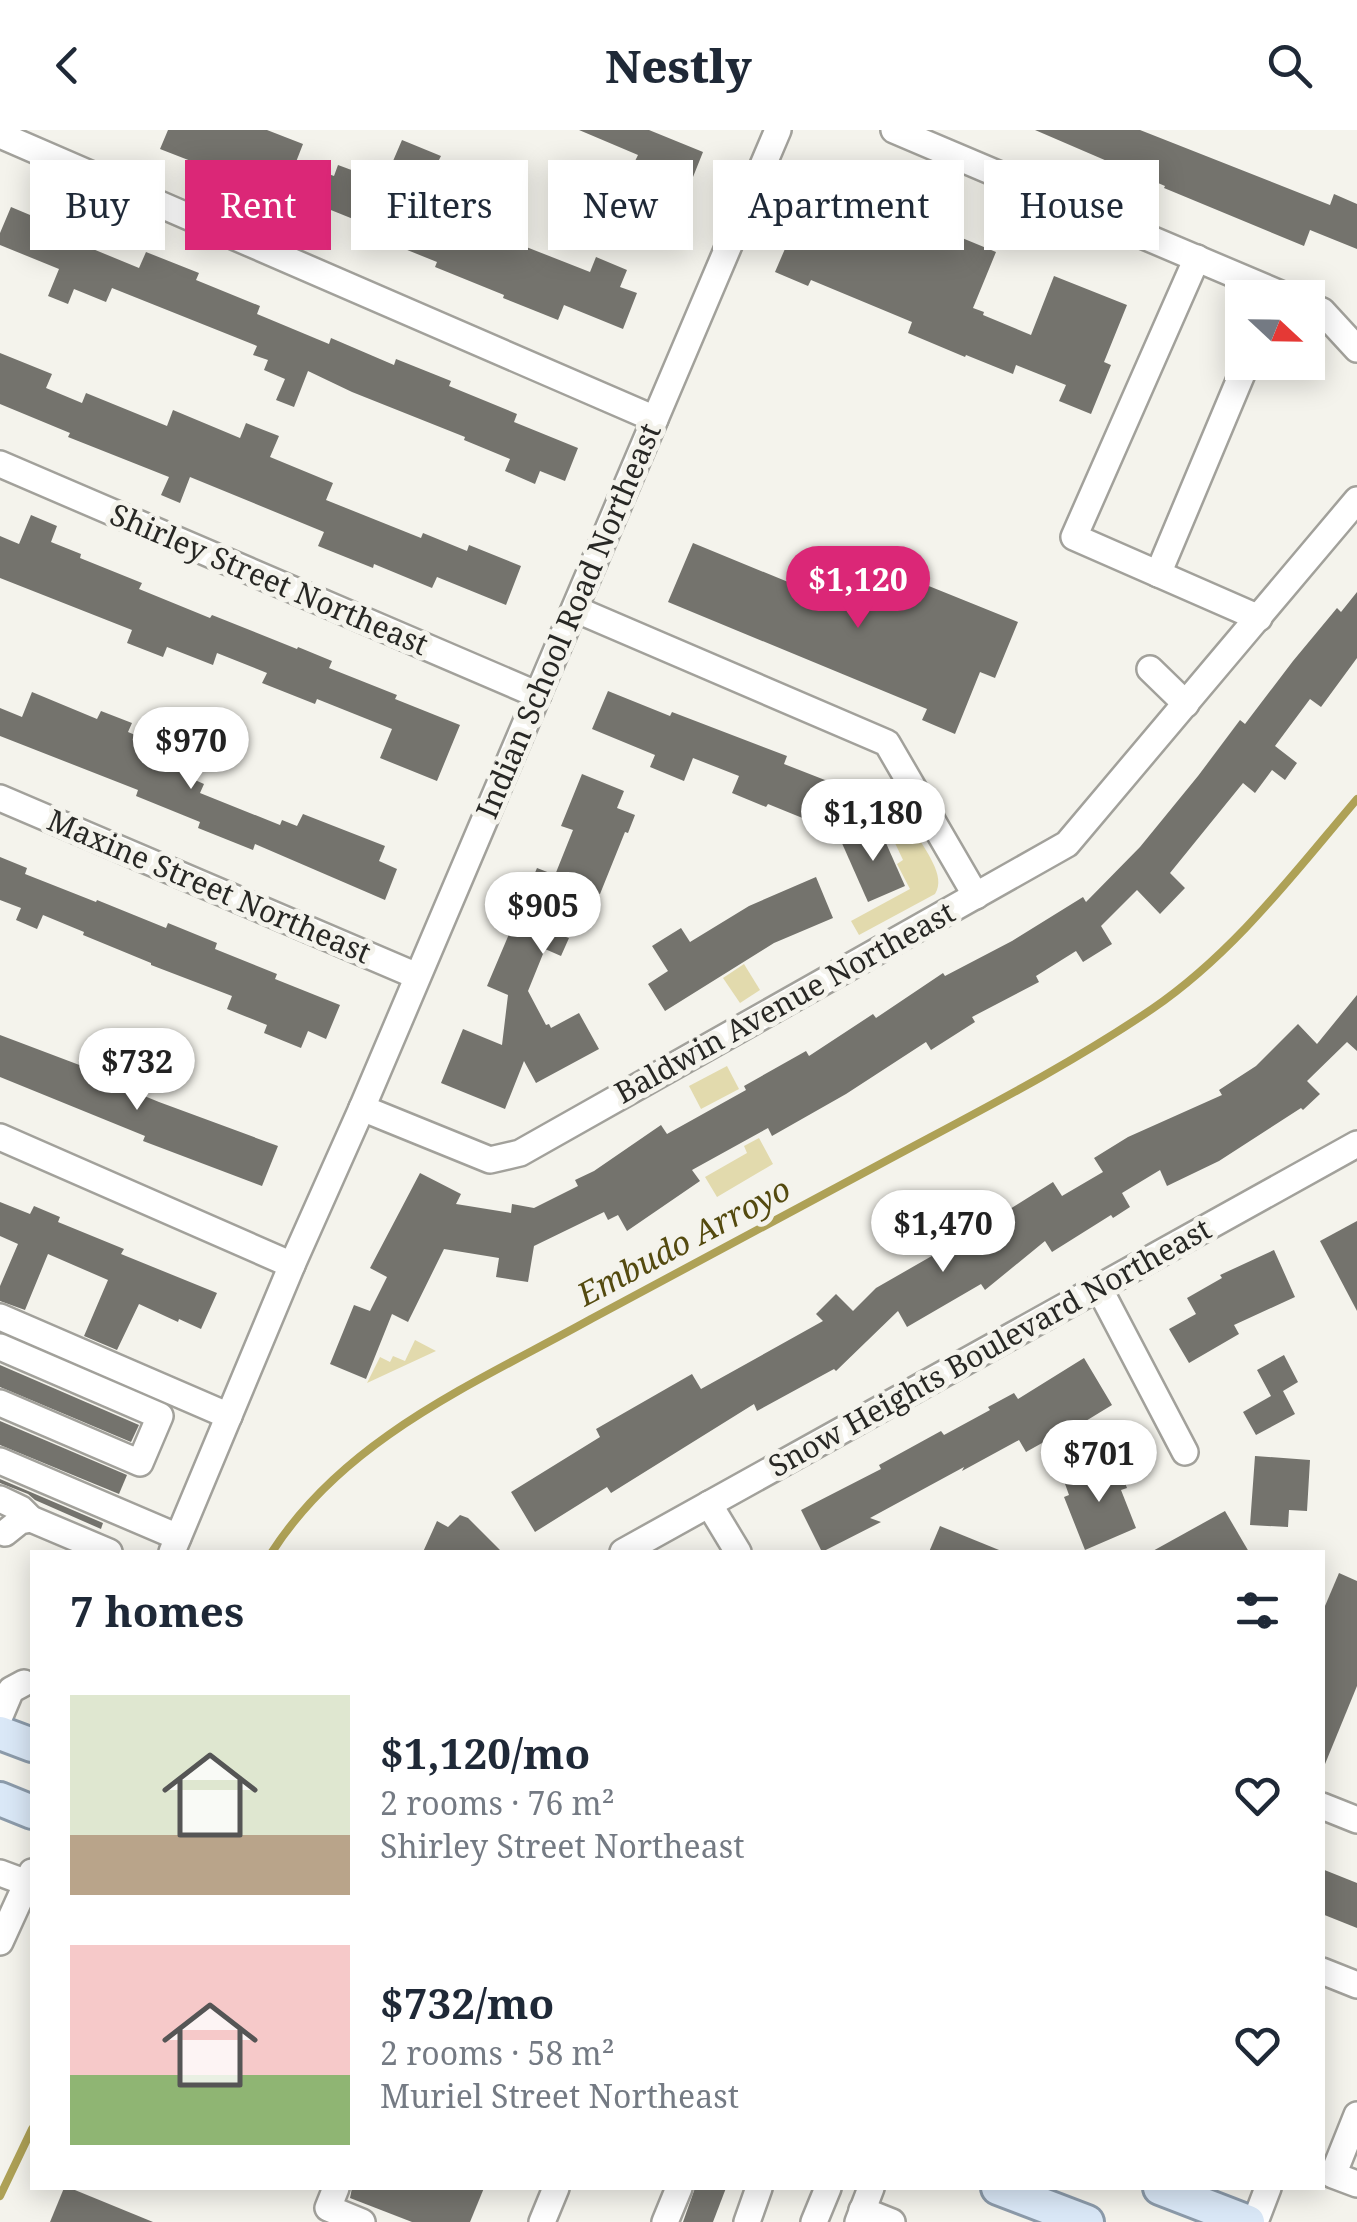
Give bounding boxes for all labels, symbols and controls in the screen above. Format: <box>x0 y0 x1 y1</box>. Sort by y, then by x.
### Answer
text: Nestly <box>605 35 752 96</box>
icon: back <box>40 38 95 93</box>
icon: search <box>1262 38 1317 93</box>
chip: Buy <box>30 160 165 250</box>
chip: Rent <box>185 160 331 250</box>
chip: Filters <box>351 160 528 250</box>
chip: New <box>548 160 693 250</box>
chip: Apartment <box>713 160 964 250</box>
chip: House <box>984 160 1159 250</box>
north arrow <box>1225 280 1325 380</box>
map controls <box>1225 280 1325 380</box>
street label: Indian School Road Northeast <box>466 417 670 824</box>
street label: Shirley Street Northeast <box>104 493 435 664</box>
pin: $1,120 <box>777 546 939 631</box>
text: $1,120 <box>808 557 908 600</box>
pin: $970 <box>132 707 250 792</box>
text: $970 <box>155 718 227 761</box>
pin: $1,180 <box>792 779 954 864</box>
text: $1,180 <box>823 790 923 833</box>
street label: Maxine Street Northeast <box>42 799 378 972</box>
pin: $905 <box>484 872 602 957</box>
text: $905 <box>507 883 579 926</box>
street label: Baldwin Avenue Northeast <box>607 891 962 1112</box>
pin: $732 <box>78 1028 196 1113</box>
text: $732 <box>101 1039 173 1082</box>
water label: Embudo Arroyo <box>568 1166 798 1315</box>
pin: $1,470 <box>862 1190 1024 1275</box>
text: $1,470 <box>893 1201 993 1244</box>
street label: Snow Heights Boulevard Northeast <box>761 1208 1218 1486</box>
pin: $701 <box>1040 1420 1158 1505</box>
text: $701 <box>1063 1431 1135 1474</box>
text: 7 homes <box>70 1582 244 1639</box>
icon: filters <box>1230 1583 1285 1638</box>
text: $1,120/mo <box>380 1724 590 1781</box>
icon: home <box>150 1735 270 1855</box>
icon: heart <box>1230 1768 1285 1823</box>
text: 2 rooms · 76 m² <box>380 1781 615 1824</box>
text: Shirley Street Northeast <box>380 1824 744 1867</box>
text: $732/mo <box>380 1974 554 2031</box>
icon: home <box>150 1985 270 2105</box>
icon: heart <box>1230 2018 1285 2073</box>
text: 2 rooms · 58 m² <box>380 2031 615 2074</box>
text: Muriel Street Northeast <box>380 2074 739 2117</box>

